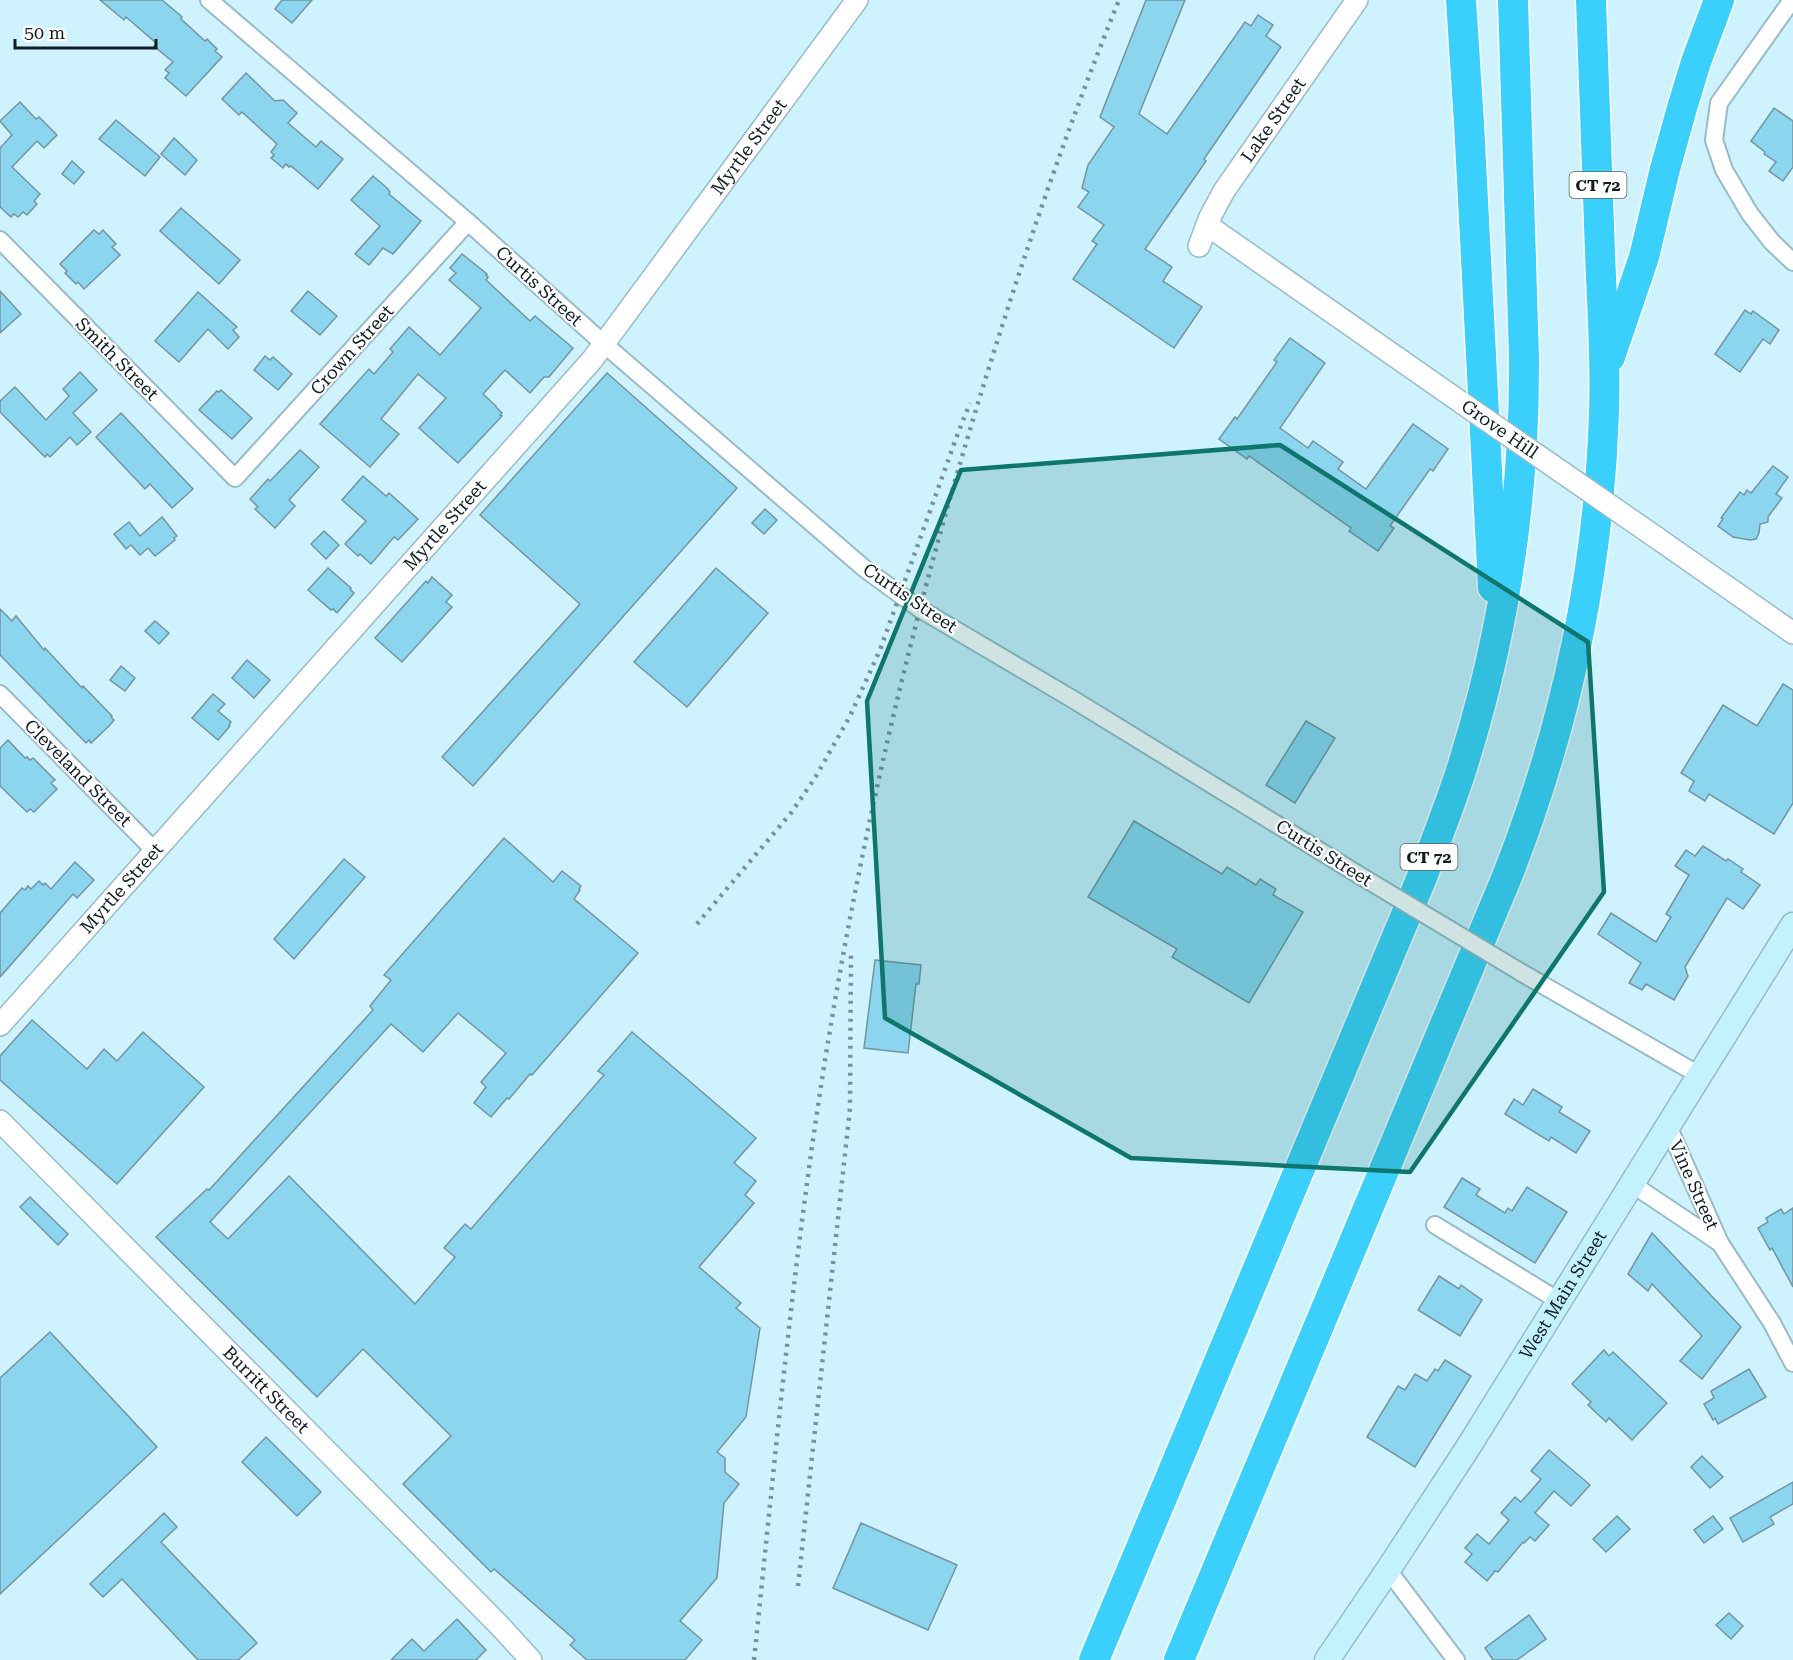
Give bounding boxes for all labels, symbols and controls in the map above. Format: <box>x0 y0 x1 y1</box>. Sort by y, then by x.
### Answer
scale bar <box>15 12 156 50</box>
text: 50 m <box>24 22 65 43</box>
street label: Lake Street <box>1236 73 1310 166</box>
street label: Myrtle Street <box>706 94 791 199</box>
road number: CT 72 <box>1570 172 1626 198</box>
street label: Curtis Street <box>492 241 587 330</box>
street label: Crown Street <box>306 300 398 399</box>
street label: Smith Street <box>72 313 163 404</box>
street label: Grove Hill <box>1458 395 1543 463</box>
street label: Myrtle Street <box>399 475 490 574</box>
street label: Curtis Street <box>859 558 962 637</box>
street label: Cleveland Street <box>21 715 136 831</box>
street label: Curtis Street <box>1272 815 1376 891</box>
street label: Myrtle Street <box>76 838 167 937</box>
road number: CT 72 <box>1400 844 1458 870</box>
street label: Vine Street <box>1665 1137 1724 1233</box>
street label: West Main Street <box>1515 1226 1611 1363</box>
street label: Burritt Street <box>219 1342 314 1437</box>

